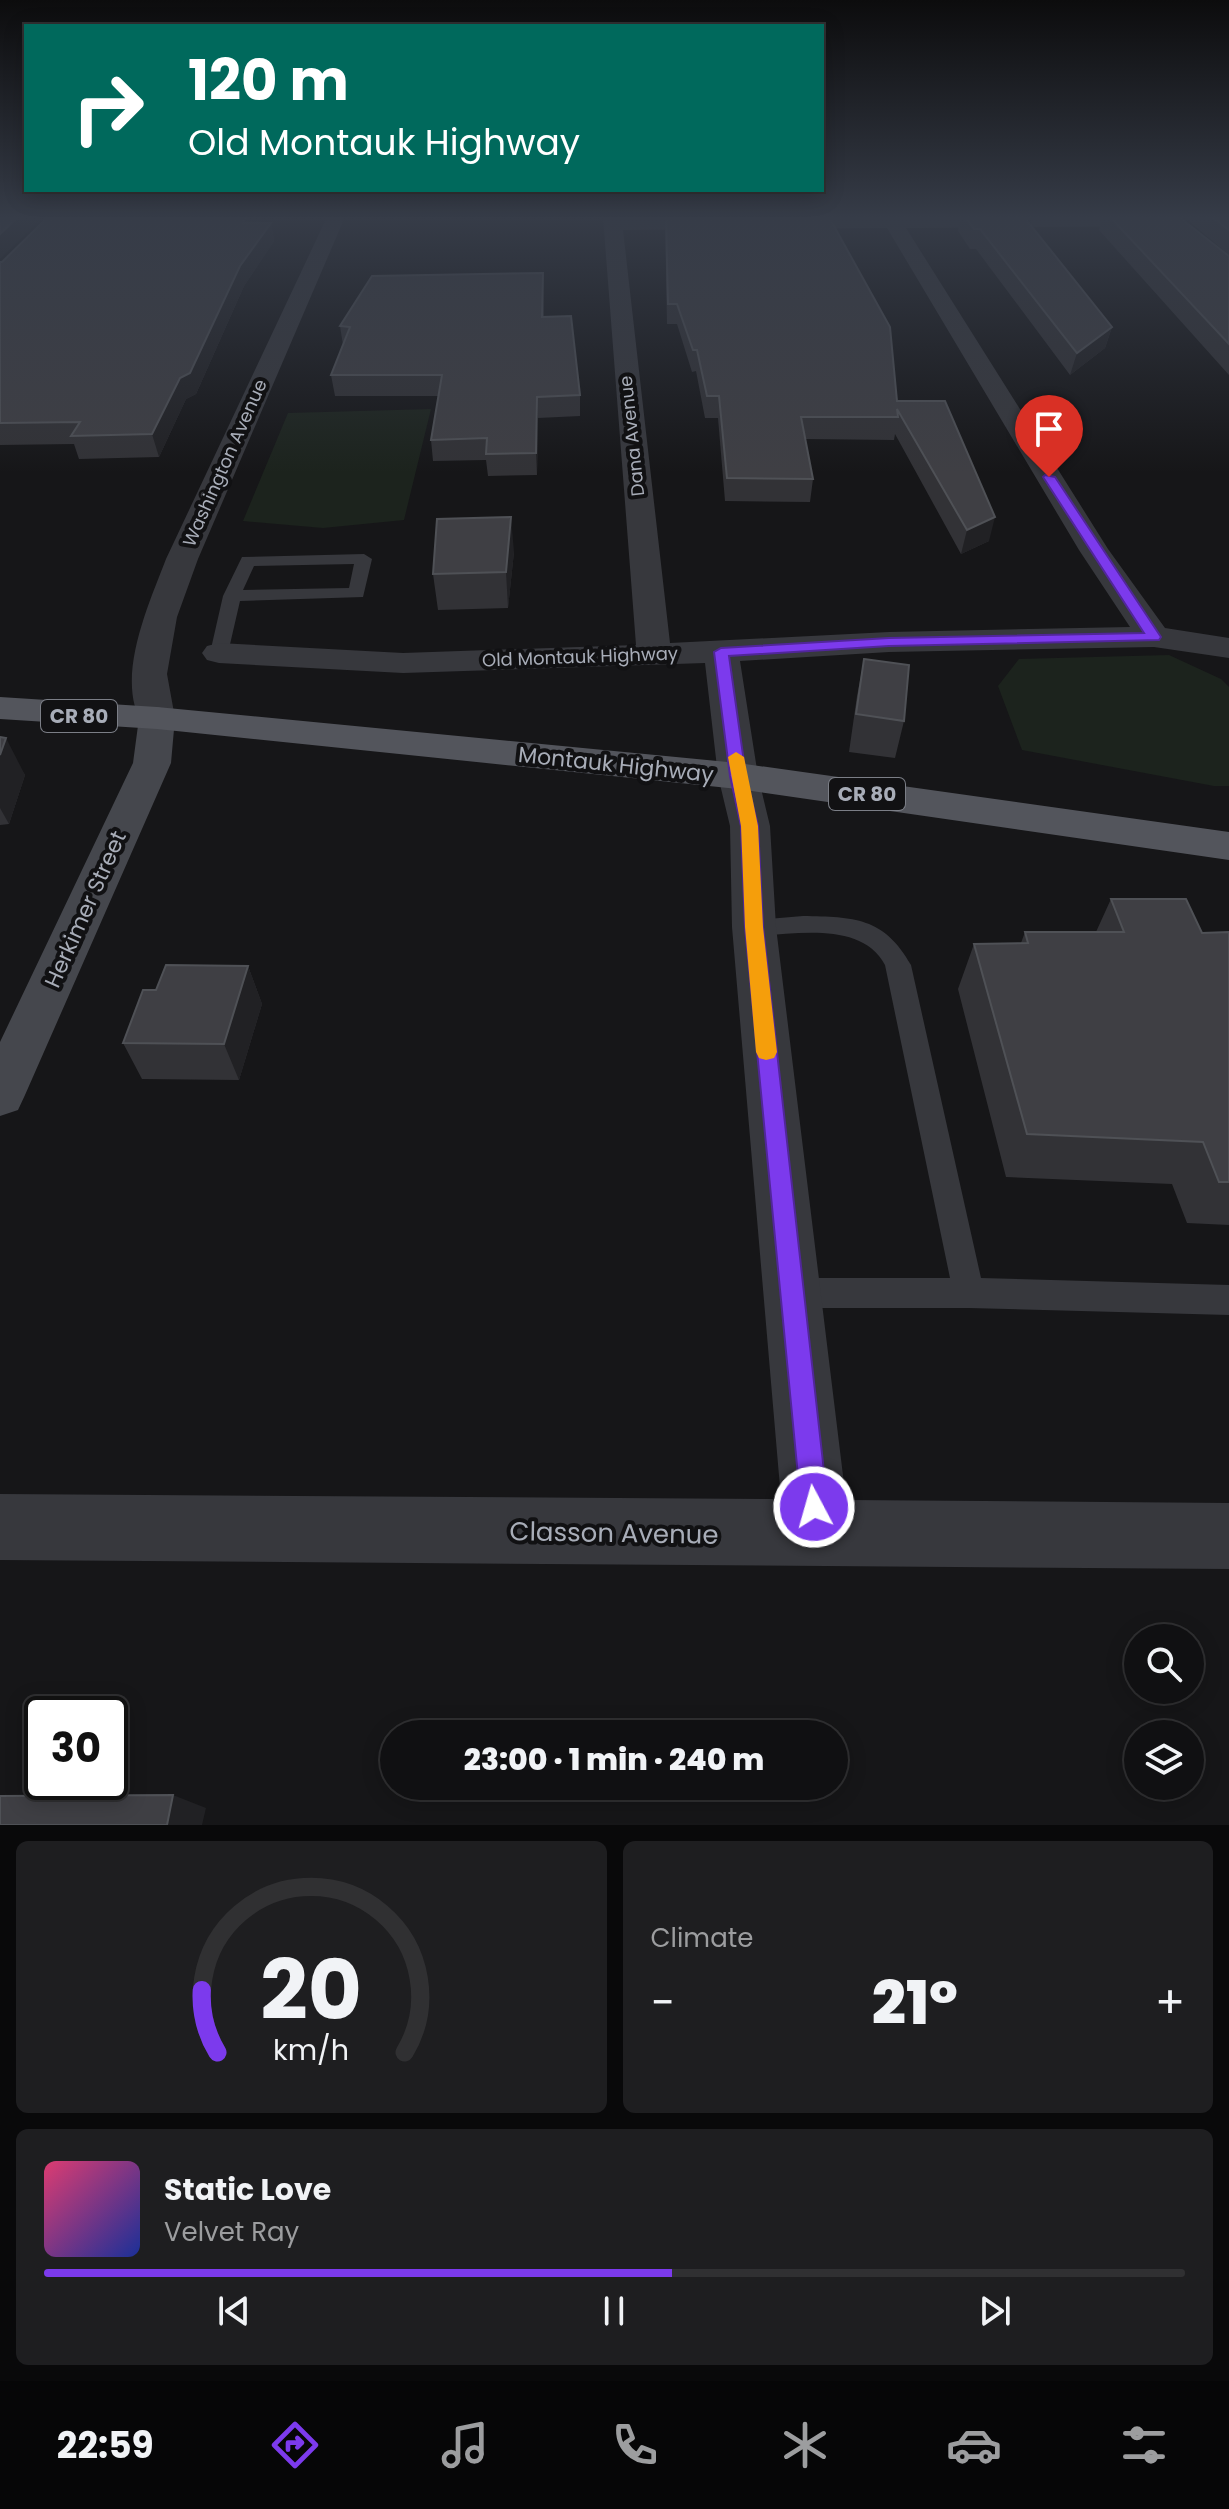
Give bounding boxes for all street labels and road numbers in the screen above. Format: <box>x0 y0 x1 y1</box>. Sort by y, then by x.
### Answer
street label: Washington Avenue <box>176 375 273 550</box>
street label: Dana Avenue <box>613 375 650 498</box>
street label: Old Montauk Highway <box>482 641 678 672</box>
road number: CR 80 <box>41 700 117 732</box>
street label: Montauk Highway <box>517 739 716 790</box>
road number: CR 80 <box>829 778 905 810</box>
street label: Herkimer Street <box>37 826 134 993</box>
street label: Classon Avenue <box>509 1513 719 1553</box>

